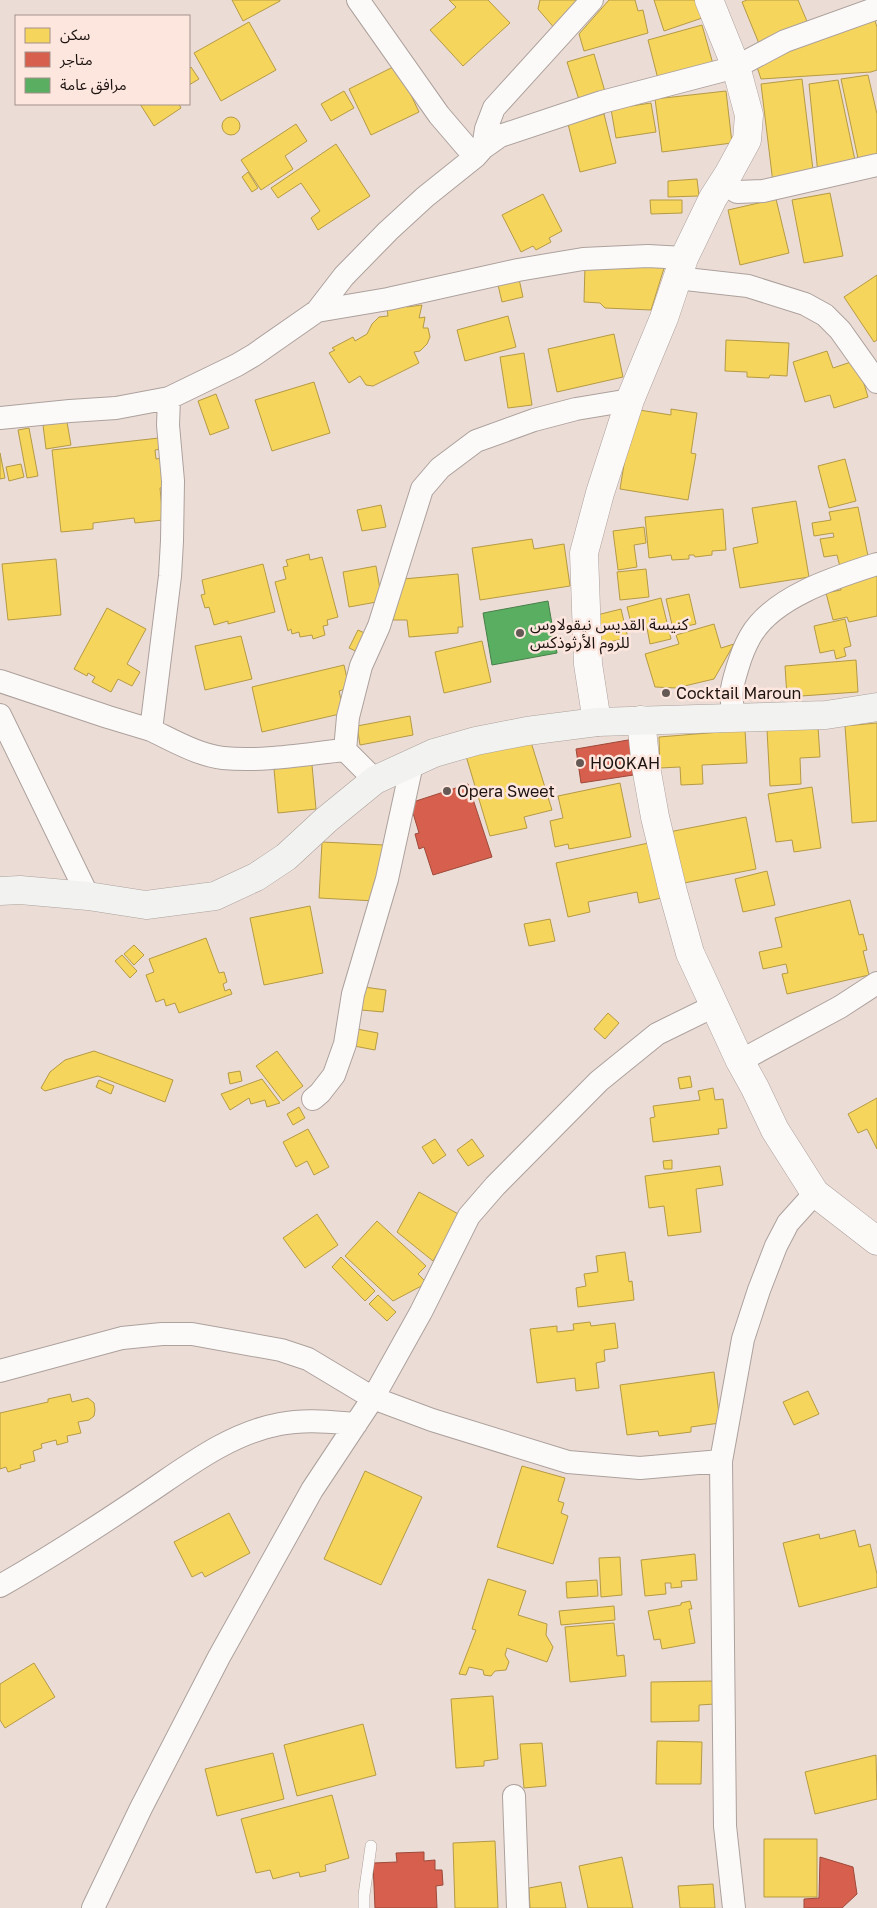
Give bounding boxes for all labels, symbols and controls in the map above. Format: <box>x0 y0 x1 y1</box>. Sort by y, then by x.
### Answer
legend <box>15 15 190 105</box>
text: سكن <box>60 25 91 44</box>
text: متاجر <box>59 50 93 69</box>
text: مرافق عامة <box>60 75 127 95</box>
place label: كنيسة القديس نيقولاوس للروم الأرثوذكس <box>530 614 689 655</box>
marker: كنيسة القديس نيقولاوس للروم الأرثوذكس <box>514 627 526 639</box>
place label: Cocktail Maroun <box>676 683 801 703</box>
marker: Cocktail Maroun <box>660 687 672 699</box>
place label: HOOKAH <box>590 753 660 773</box>
marker: HOOKAH <box>574 757 586 769</box>
place label: Opera Sweet <box>457 781 555 801</box>
marker: Opera Sweet <box>441 785 453 797</box>

